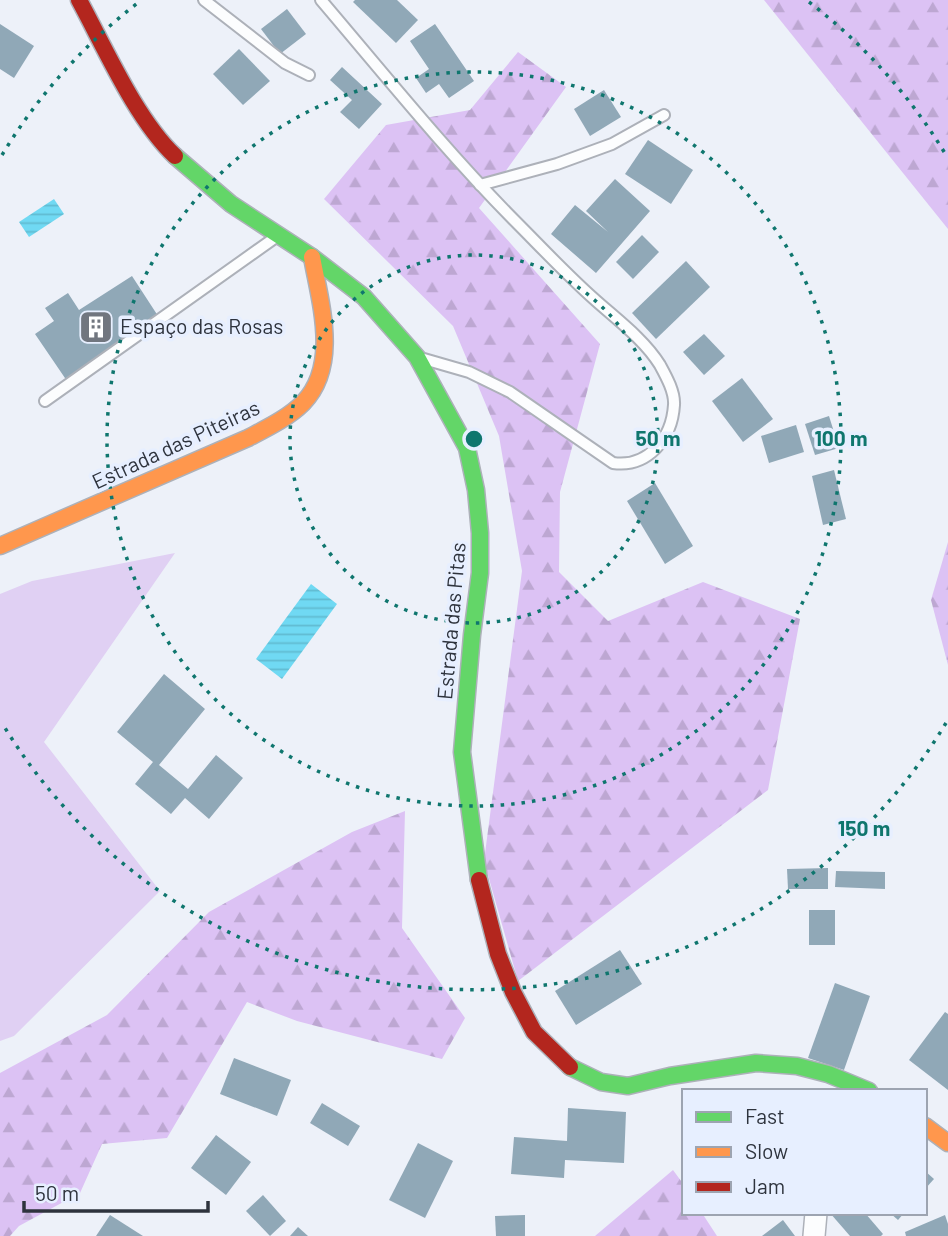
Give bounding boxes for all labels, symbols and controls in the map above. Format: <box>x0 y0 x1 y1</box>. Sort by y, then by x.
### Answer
building icon: Espaço das Rosas <box>77 308 115 346</box>
place label: Espaço das Rosas <box>120 313 283 338</box>
street label: Estrada das Piteiras <box>88 394 263 493</box>
text: 50 m <box>635 425 681 450</box>
text: 100 m <box>814 425 868 450</box>
centre of rings <box>462 427 486 451</box>
street label: Estrada das Pitas <box>431 541 470 701</box>
text: 150 m <box>838 815 890 840</box>
legend <box>682 1089 927 1215</box>
text: Fast <box>745 1103 785 1128</box>
text: Slow <box>745 1138 788 1163</box>
scale bar <box>24 1170 208 1214</box>
text: Jam <box>745 1173 785 1198</box>
text: 50 m <box>35 1180 79 1205</box>

